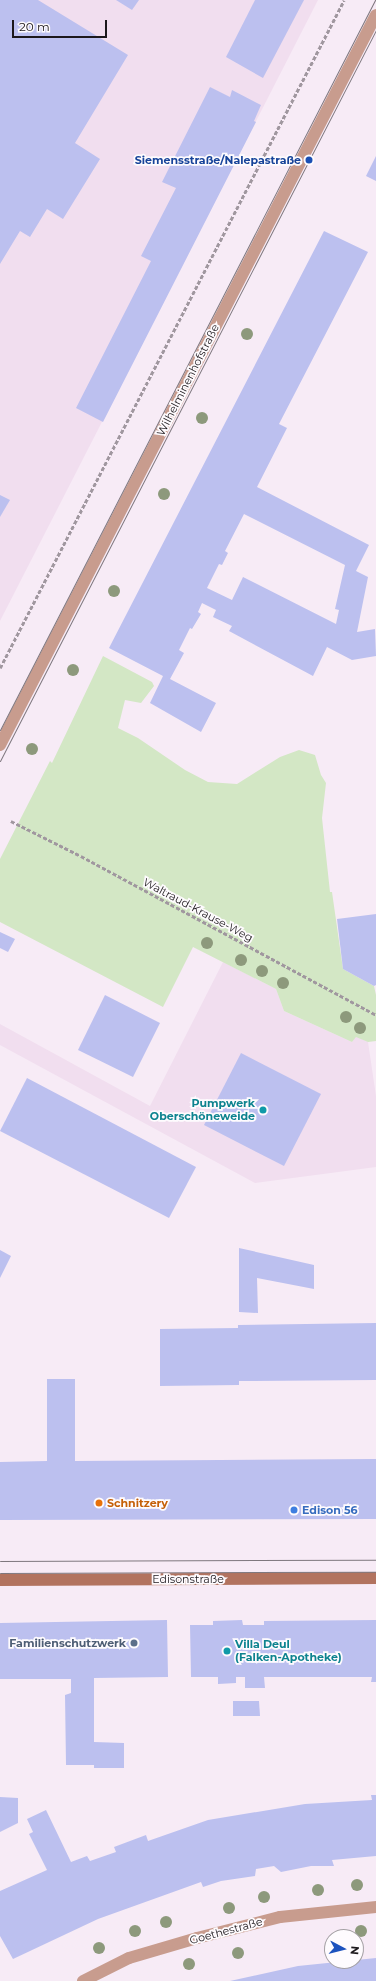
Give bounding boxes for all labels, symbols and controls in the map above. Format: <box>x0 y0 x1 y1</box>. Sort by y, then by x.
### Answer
scale bar <box>14 12 109 38</box>
text: 20 m <box>19 19 50 34</box>
place label: Siemensstraße/Nalepastraße <box>135 153 301 167</box>
marker: Siemensstraße/Nalepastraße <box>304 155 314 165</box>
street label: Wilhelminenhofstraße <box>154 322 222 438</box>
street label: Waltraud-Krause-Weg <box>141 875 255 945</box>
place label: Pumpwerk Oberschöneweide <box>150 1097 255 1123</box>
marker: Pumpwerk Oberschöneweide <box>258 1105 268 1115</box>
place label: Schnitzery <box>107 1496 168 1510</box>
marker: Schnitzery <box>94 1498 104 1508</box>
place label: Edison 56 <box>302 1503 358 1517</box>
marker: Edison 56 <box>289 1505 299 1515</box>
street label: Edisonstraße <box>152 1572 224 1586</box>
place label: Familienschutzwerk <box>9 1636 126 1650</box>
marker: Familienschutzwerk <box>129 1638 139 1648</box>
place label: Villa Deul (Falken-Apotheke) <box>235 1638 342 1664</box>
marker: Villa Deul (Falken-Apotheke) <box>222 1646 232 1656</box>
street label: Goethestraße <box>188 1915 264 1947</box>
north arrow <box>324 1929 364 1969</box>
text: N <box>347 1945 362 1956</box>

